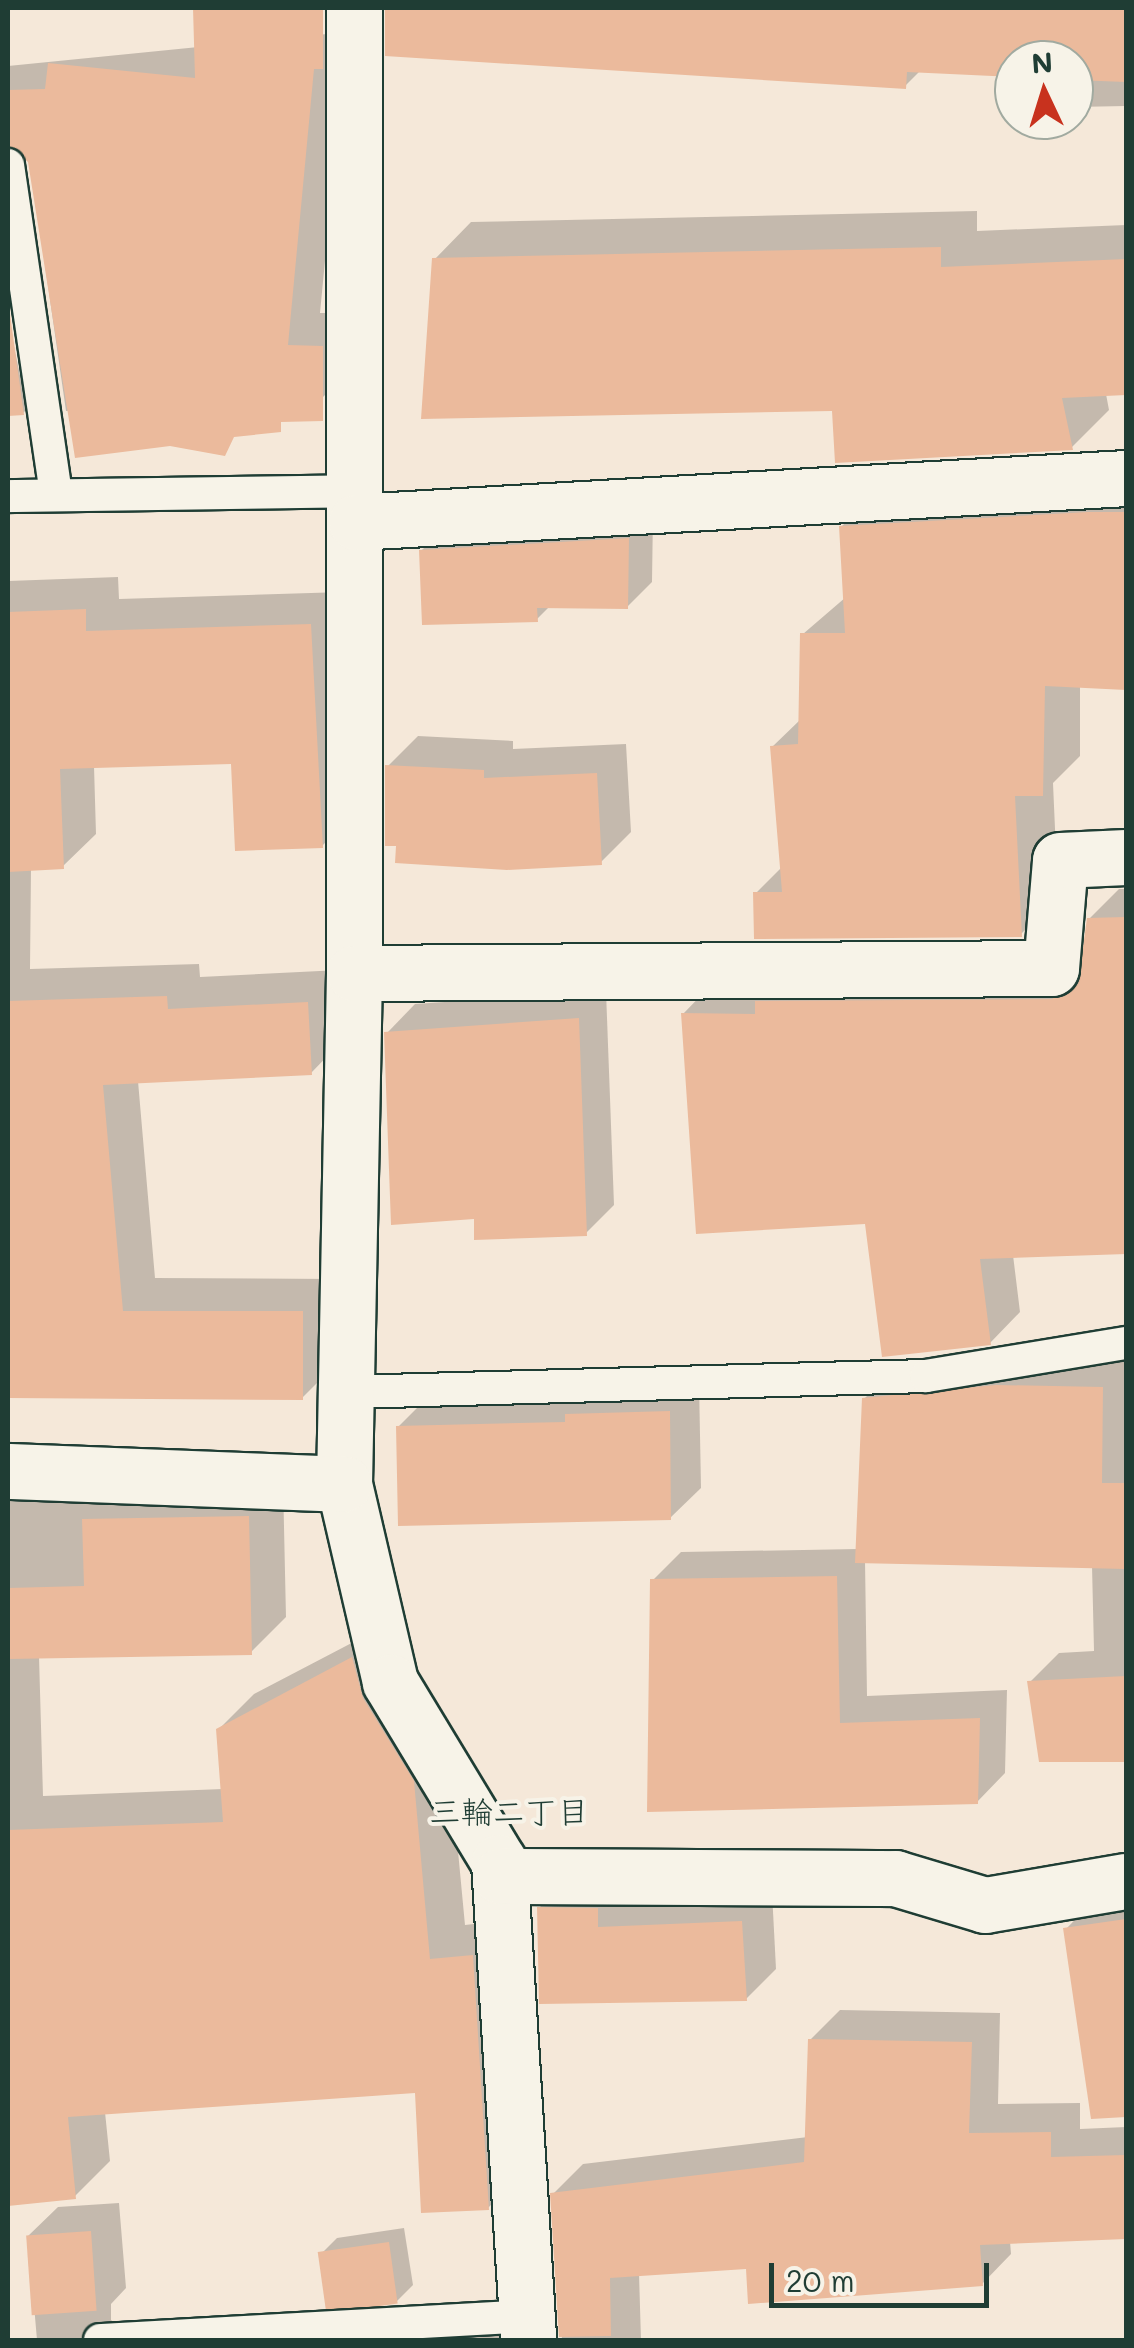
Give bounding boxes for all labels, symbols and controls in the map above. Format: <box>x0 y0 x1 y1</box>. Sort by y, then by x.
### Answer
north arrow <box>994 40 1094 140</box>
text: N <box>1030 43 1054 81</box>
district label: 三輪二丁目 <box>429 1791 589 1829</box>
scale bar <box>774 2243 994 2305</box>
text: 20 m <box>786 2260 855 2300</box>

